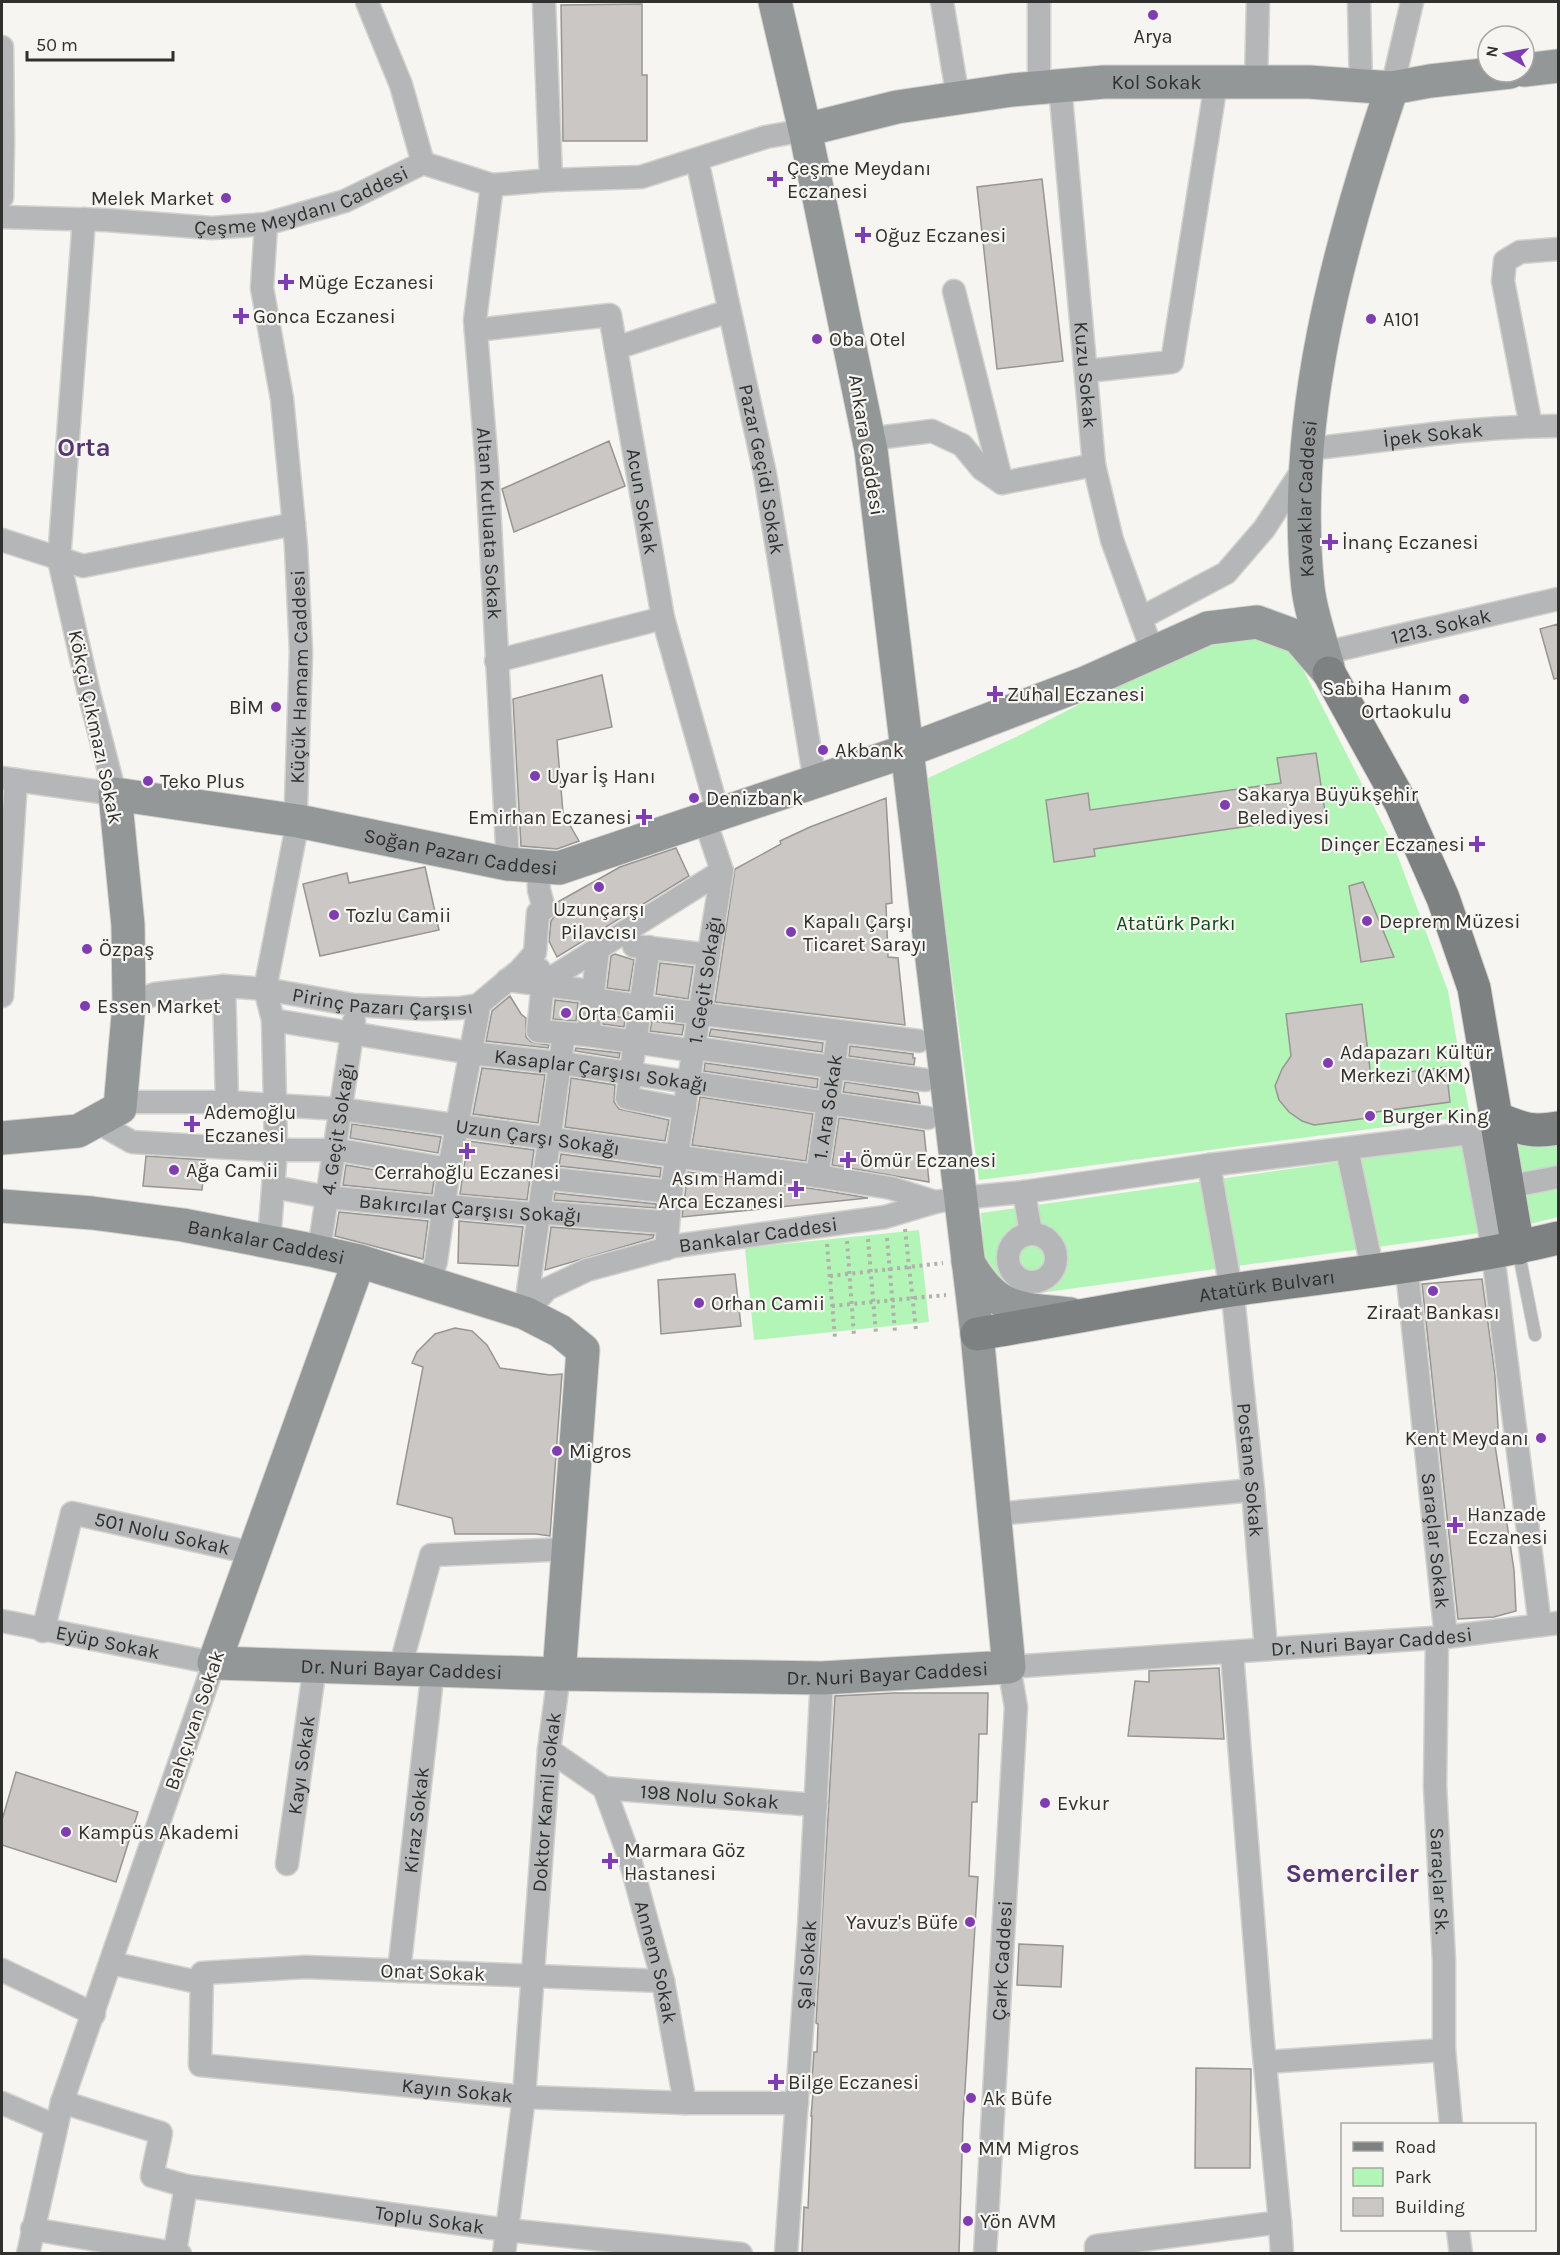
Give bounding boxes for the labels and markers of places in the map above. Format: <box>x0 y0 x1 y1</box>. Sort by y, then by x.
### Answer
marker: Arya <box>1146 8 1160 22</box>
place label: Arya <box>1133 25 1173 48</box>
place label: Çeşme Meydanı Eczanesi <box>787 157 931 203</box>
marker: Çeşme Meydanı Eczanesi <box>768 172 782 186</box>
place label: Melek Market <box>91 187 214 210</box>
marker: Melek Market <box>219 191 233 205</box>
place label: Oğuz Eczanesi <box>875 224 1006 247</box>
marker: Oğuz Eczanesi <box>856 228 870 242</box>
place label: Müge Eczanesi <box>298 271 434 294</box>
marker: Müge Eczanesi <box>279 275 293 289</box>
place label: Gonca Eczanesi <box>253 305 396 328</box>
place label: A101 <box>1383 308 1420 331</box>
marker: Gonca Eczanesi <box>234 309 248 323</box>
marker: A101 <box>1364 312 1378 326</box>
place label: Oba Otel <box>829 328 906 351</box>
marker: Oba Otel <box>810 332 824 346</box>
place label: İnanç Eczanesi <box>1342 531 1479 554</box>
marker: İnanç Eczanesi <box>1323 535 1337 549</box>
place label: Sabiha Hanım Ortaokulu <box>1322 677 1452 723</box>
place label: Zuhal Eczanesi <box>1007 683 1145 706</box>
marker: Zuhal Eczanesi <box>988 687 1002 701</box>
marker: Sabiha Hanım Ortaokulu <box>1457 692 1471 706</box>
place label: BİM <box>229 696 264 719</box>
marker: BİM <box>269 700 283 714</box>
place label: Akbank <box>835 739 904 762</box>
marker: Akbank <box>816 743 830 757</box>
place label: Uyar İş Hanı <box>547 765 656 788</box>
marker: Uyar İş Hanı <box>528 769 542 783</box>
place label: Teko Plus <box>160 770 245 793</box>
marker: Teko Plus <box>141 774 155 788</box>
place label: Sakarya Büyükşehir Belediyesi <box>1237 783 1419 829</box>
place label: Denizbank <box>706 787 803 810</box>
marker: Denizbank <box>687 791 701 805</box>
marker: Sakarya Büyükşehir Belediyesi <box>1218 798 1232 812</box>
place label: Emirhan Eczanesi <box>468 806 632 829</box>
marker: Emirhan Eczanesi <box>637 810 651 824</box>
place label: Dinçer Eczanesi <box>1320 833 1465 856</box>
marker: Dinçer Eczanesi <box>1470 837 1484 851</box>
marker: Uzunçarşı Pilavcısı <box>592 880 606 894</box>
place label: Uzunçarşı Pilavcısı <box>553 898 645 944</box>
place label: Tozlu Camii <box>346 904 451 927</box>
marker: Tozlu Camii <box>327 908 341 922</box>
place label: Kapalı Çarşı Ticaret Sarayı <box>803 910 927 956</box>
place label: Deprem Müzesi <box>1379 910 1520 933</box>
marker: Deprem Müzesi <box>1360 914 1374 928</box>
marker: Kapalı Çarşı Ticaret Sarayı <box>784 925 798 939</box>
place label: Özpaş <box>99 938 155 961</box>
marker: Özpaş <box>80 942 94 956</box>
place label: Essen Market <box>97 995 221 1018</box>
marker: Essen Market <box>78 999 92 1013</box>
place label: Orta Camii <box>578 1002 675 1025</box>
marker: Orta Camii <box>559 1006 573 1020</box>
place label: Adapazarı Kültür Merkezi (AKM) <box>1340 1041 1493 1087</box>
marker: Adapazarı Kültür Merkezi (AKM) <box>1321 1056 1335 1070</box>
place label: Ademoğlu Eczanesi <box>204 1101 296 1147</box>
place label: Burger King <box>1382 1105 1488 1128</box>
marker: Burger King <box>1363 1109 1377 1123</box>
marker: Ademoğlu Eczanesi <box>185 1117 199 1131</box>
marker: Cerrahoğlu Eczanesi <box>460 1144 474 1158</box>
place label: Ömür Eczanesi <box>860 1149 997 1172</box>
marker: Ömür Eczanesi <box>841 1153 855 1167</box>
place label: Ağa Camii <box>186 1159 278 1182</box>
place label: Cerrahoğlu Eczanesi <box>374 1161 560 1184</box>
marker: Ağa Camii <box>167 1163 181 1177</box>
place label: Asım Hamdi Arca Eczanesi <box>658 1167 784 1213</box>
marker: Asım Hamdi Arca Eczanesi <box>789 1182 803 1196</box>
marker: Ziraat Bankası <box>1426 1284 1440 1298</box>
place label: Orhan Camii <box>711 1292 825 1315</box>
marker: Orhan Camii <box>692 1296 706 1310</box>
place label: Ziraat Bankası <box>1366 1301 1500 1324</box>
place label: Kent Meydanı <box>1405 1427 1529 1450</box>
marker: Kent Meydanı <box>1534 1431 1548 1445</box>
place label: Migros <box>569 1440 632 1463</box>
marker: Migros <box>550 1444 564 1458</box>
place label: Hanzade Eczanesi <box>1467 1503 1548 1549</box>
marker: Hanzade Eczanesi <box>1448 1518 1462 1532</box>
place label: Evkur <box>1057 1792 1110 1815</box>
marker: Evkur <box>1038 1796 1052 1810</box>
place label: Kampüs Akademi <box>78 1821 240 1844</box>
marker: Kampüs Akademi <box>59 1825 73 1839</box>
place label: Marmara Göz Hastanesi <box>624 1839 745 1885</box>
marker: Marmara Göz Hastanesi <box>601 1852 619 1870</box>
place label: Yavuz's Büfe <box>846 1911 958 1934</box>
marker: Yavuz's Büfe <box>963 1915 977 1929</box>
place label: Bilge Eczanesi <box>788 2071 919 2094</box>
marker: Bilge Eczanesi <box>769 2075 783 2089</box>
place label: Ak Büfe <box>983 2087 1052 2110</box>
marker: Ak Büfe <box>964 2091 978 2105</box>
place label: MM Migros <box>978 2137 1080 2160</box>
marker: MM Migros <box>959 2141 973 2155</box>
place label: Yön AVM <box>980 2210 1057 2233</box>
marker: Yön AVM <box>961 2214 975 2228</box>

